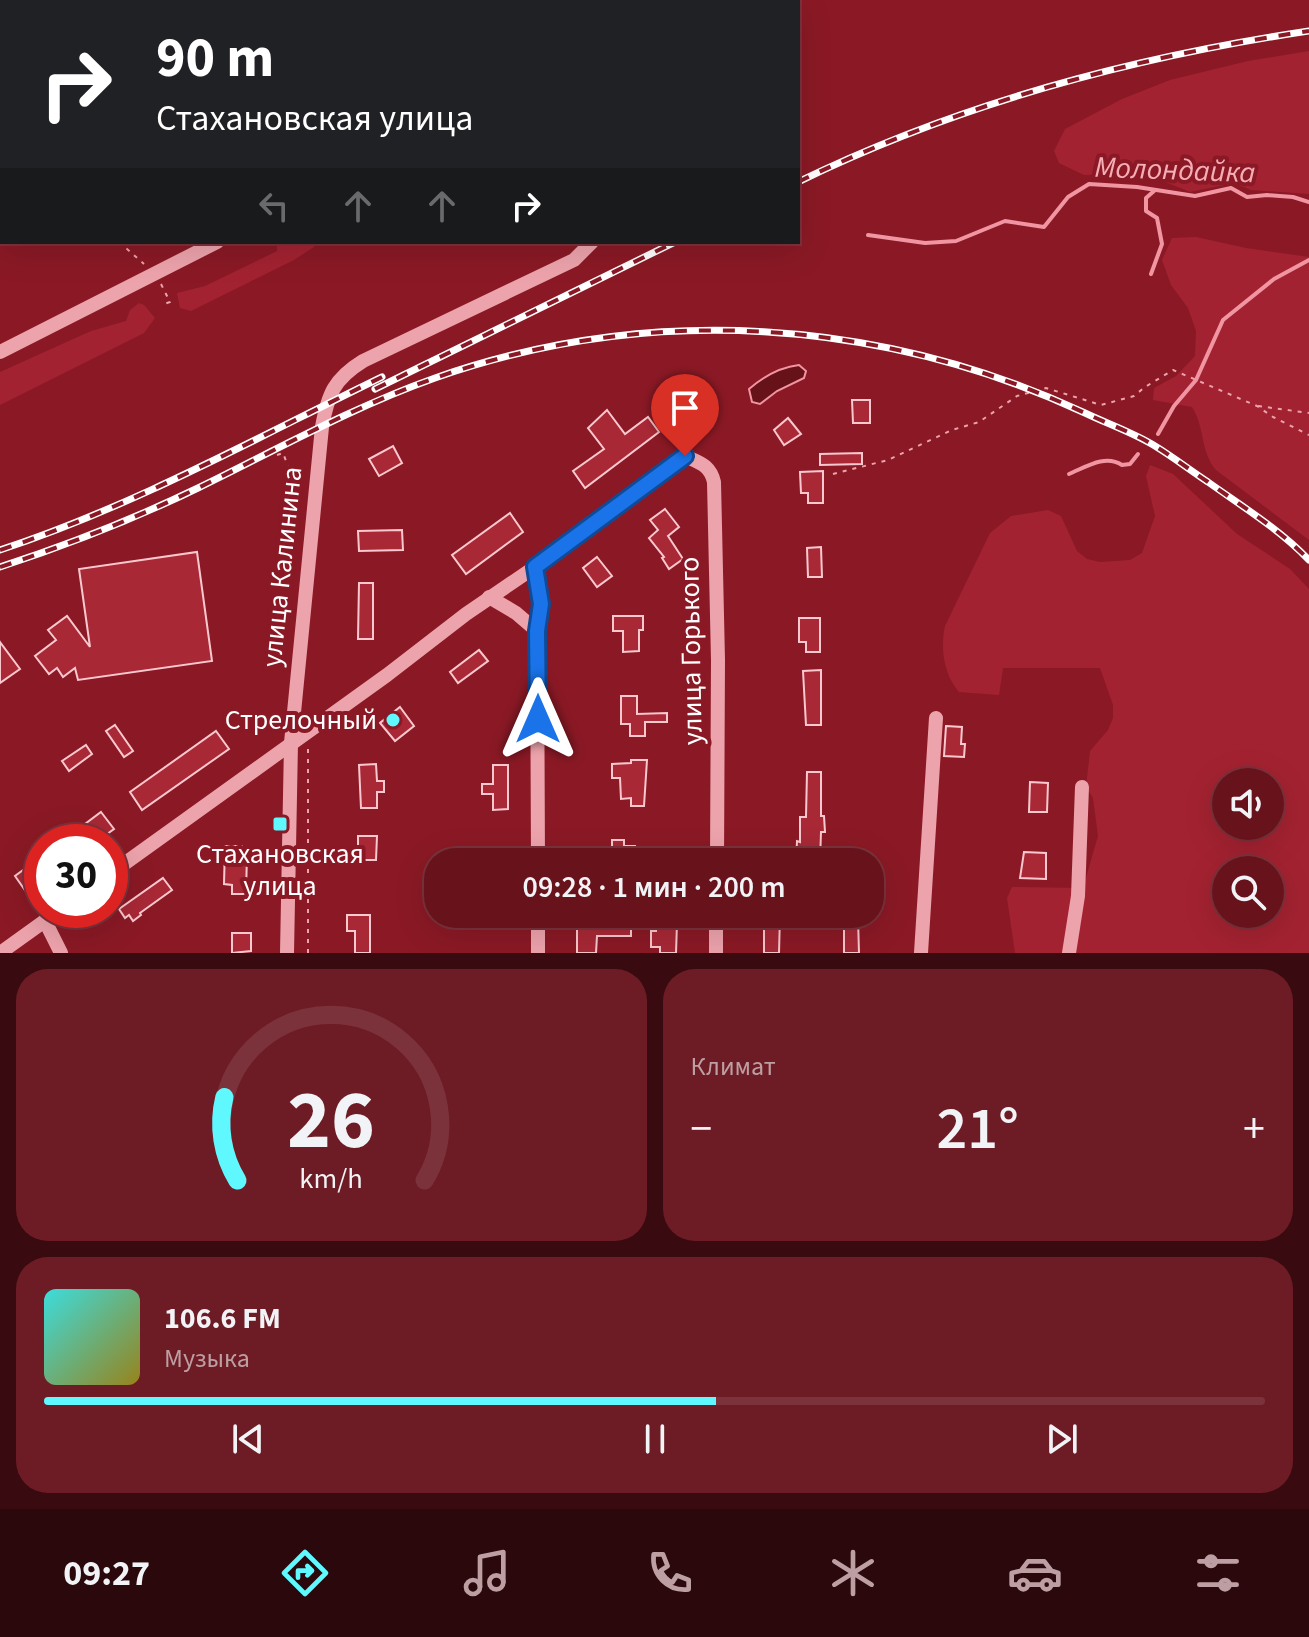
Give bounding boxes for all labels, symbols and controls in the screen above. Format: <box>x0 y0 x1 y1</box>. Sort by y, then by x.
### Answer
text: 90 m <box>156 19 274 98</box>
icon: right <box>24 32 128 136</box>
text: Стахановская улица <box>156 93 474 144</box>
water label: Молондайка <box>1094 146 1256 194</box>
icon: left <box>252 184 296 228</box>
icon: ahead <box>336 184 380 228</box>
icon: ahead <box>420 184 464 228</box>
icon: right <box>504 184 548 228</box>
pin <box>651 374 719 456</box>
icon: arrive <box>663 386 707 430</box>
street label: улица Калинина <box>252 465 312 669</box>
street label: улица Горького <box>669 556 713 746</box>
position arrow <box>496 677 580 761</box>
place label: Стрелочный <box>225 700 377 740</box>
marker: Стрелочный <box>384 711 402 729</box>
map controls <box>1212 768 1284 928</box>
button: sound <box>1212 768 1284 840</box>
marker: Стахановская улица <box>271 815 289 833</box>
speed limit sign: 30 <box>24 824 128 928</box>
place label: Стахановская улица <box>196 834 364 906</box>
button: search <box>1212 856 1284 928</box>
text: 09:28 · 1 мин · 200 m <box>523 866 785 909</box>
text: Климат <box>691 1048 776 1085</box>
text: 26 <box>287 1062 375 1180</box>
text: 21° <box>937 1087 1019 1172</box>
text: − <box>691 1098 712 1161</box>
text: + <box>1243 1098 1265 1161</box>
text: km/h <box>300 1159 363 1199</box>
text: 106.6 FM <box>164 1297 281 1340</box>
text: Музыка <box>164 1340 250 1377</box>
icon: previous <box>226 1417 270 1461</box>
icon: pause <box>633 1417 677 1461</box>
icon: next <box>1040 1417 1084 1461</box>
icon: directions <box>277 1545 333 1601</box>
icon: music <box>459 1545 515 1601</box>
icon: phone <box>642 1545 698 1601</box>
icon: climate <box>825 1545 881 1601</box>
icon: car <box>1007 1545 1063 1601</box>
icon: filters <box>1190 1545 1246 1601</box>
text: 09:27 <box>63 1548 150 1599</box>

